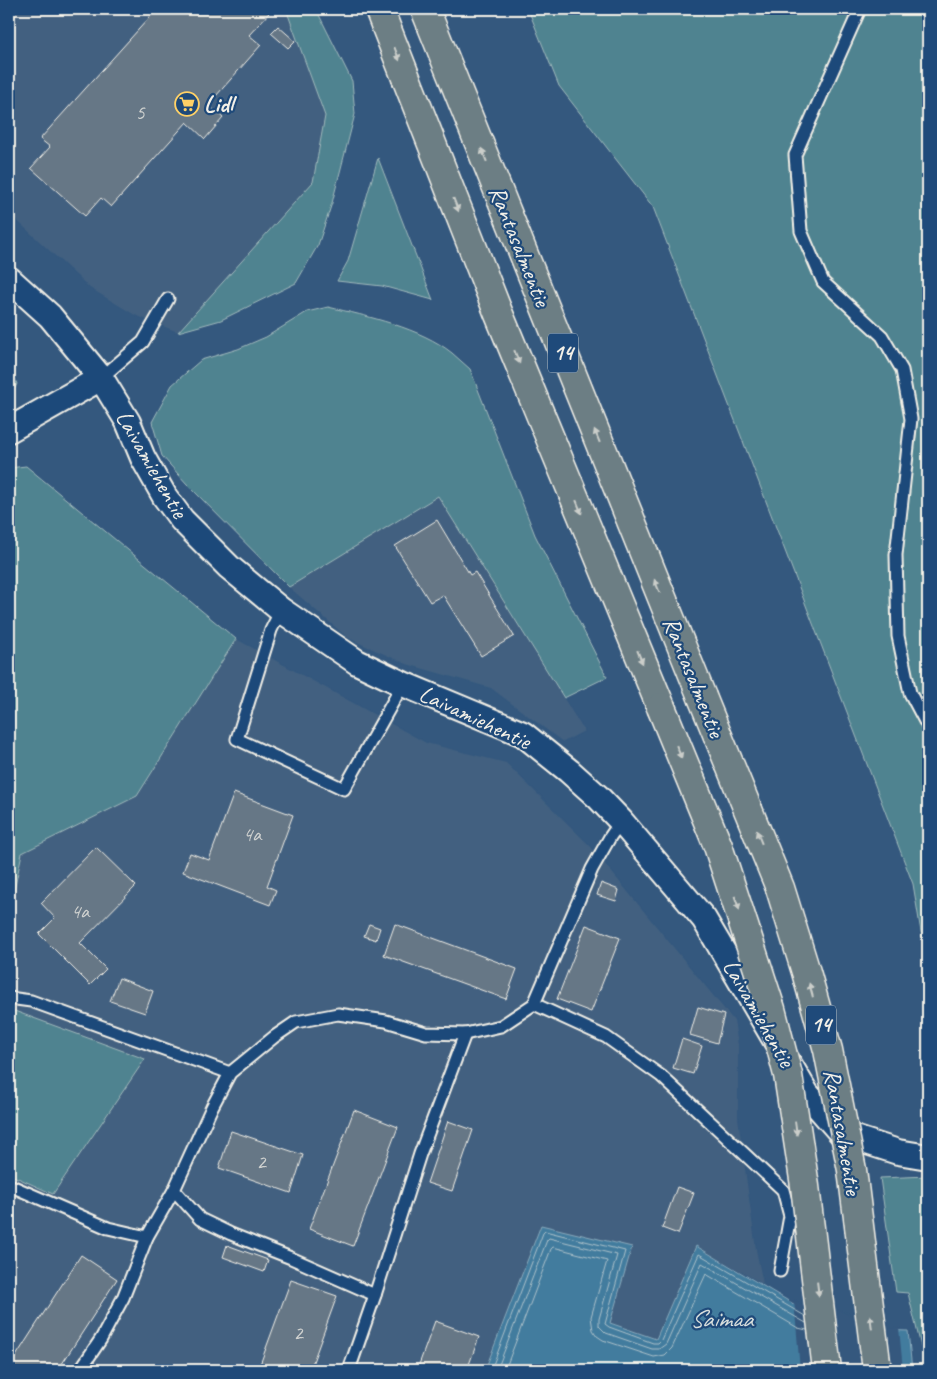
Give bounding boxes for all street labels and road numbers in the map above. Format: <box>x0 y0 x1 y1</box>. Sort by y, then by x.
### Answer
street label: Rantasalmentie <box>482 181 559 313</box>
road number: 14 <box>548 333 578 372</box>
street label: Laivamiehentie <box>109 405 196 525</box>
street label: Rantasalmentie <box>656 612 733 744</box>
street label: Laivamiehentie <box>414 678 538 757</box>
street label: Laivamiehentie <box>716 954 803 1074</box>
road number: 14 <box>806 1006 836 1044</box>
street label: Rantasalmentie <box>817 1067 869 1199</box>

